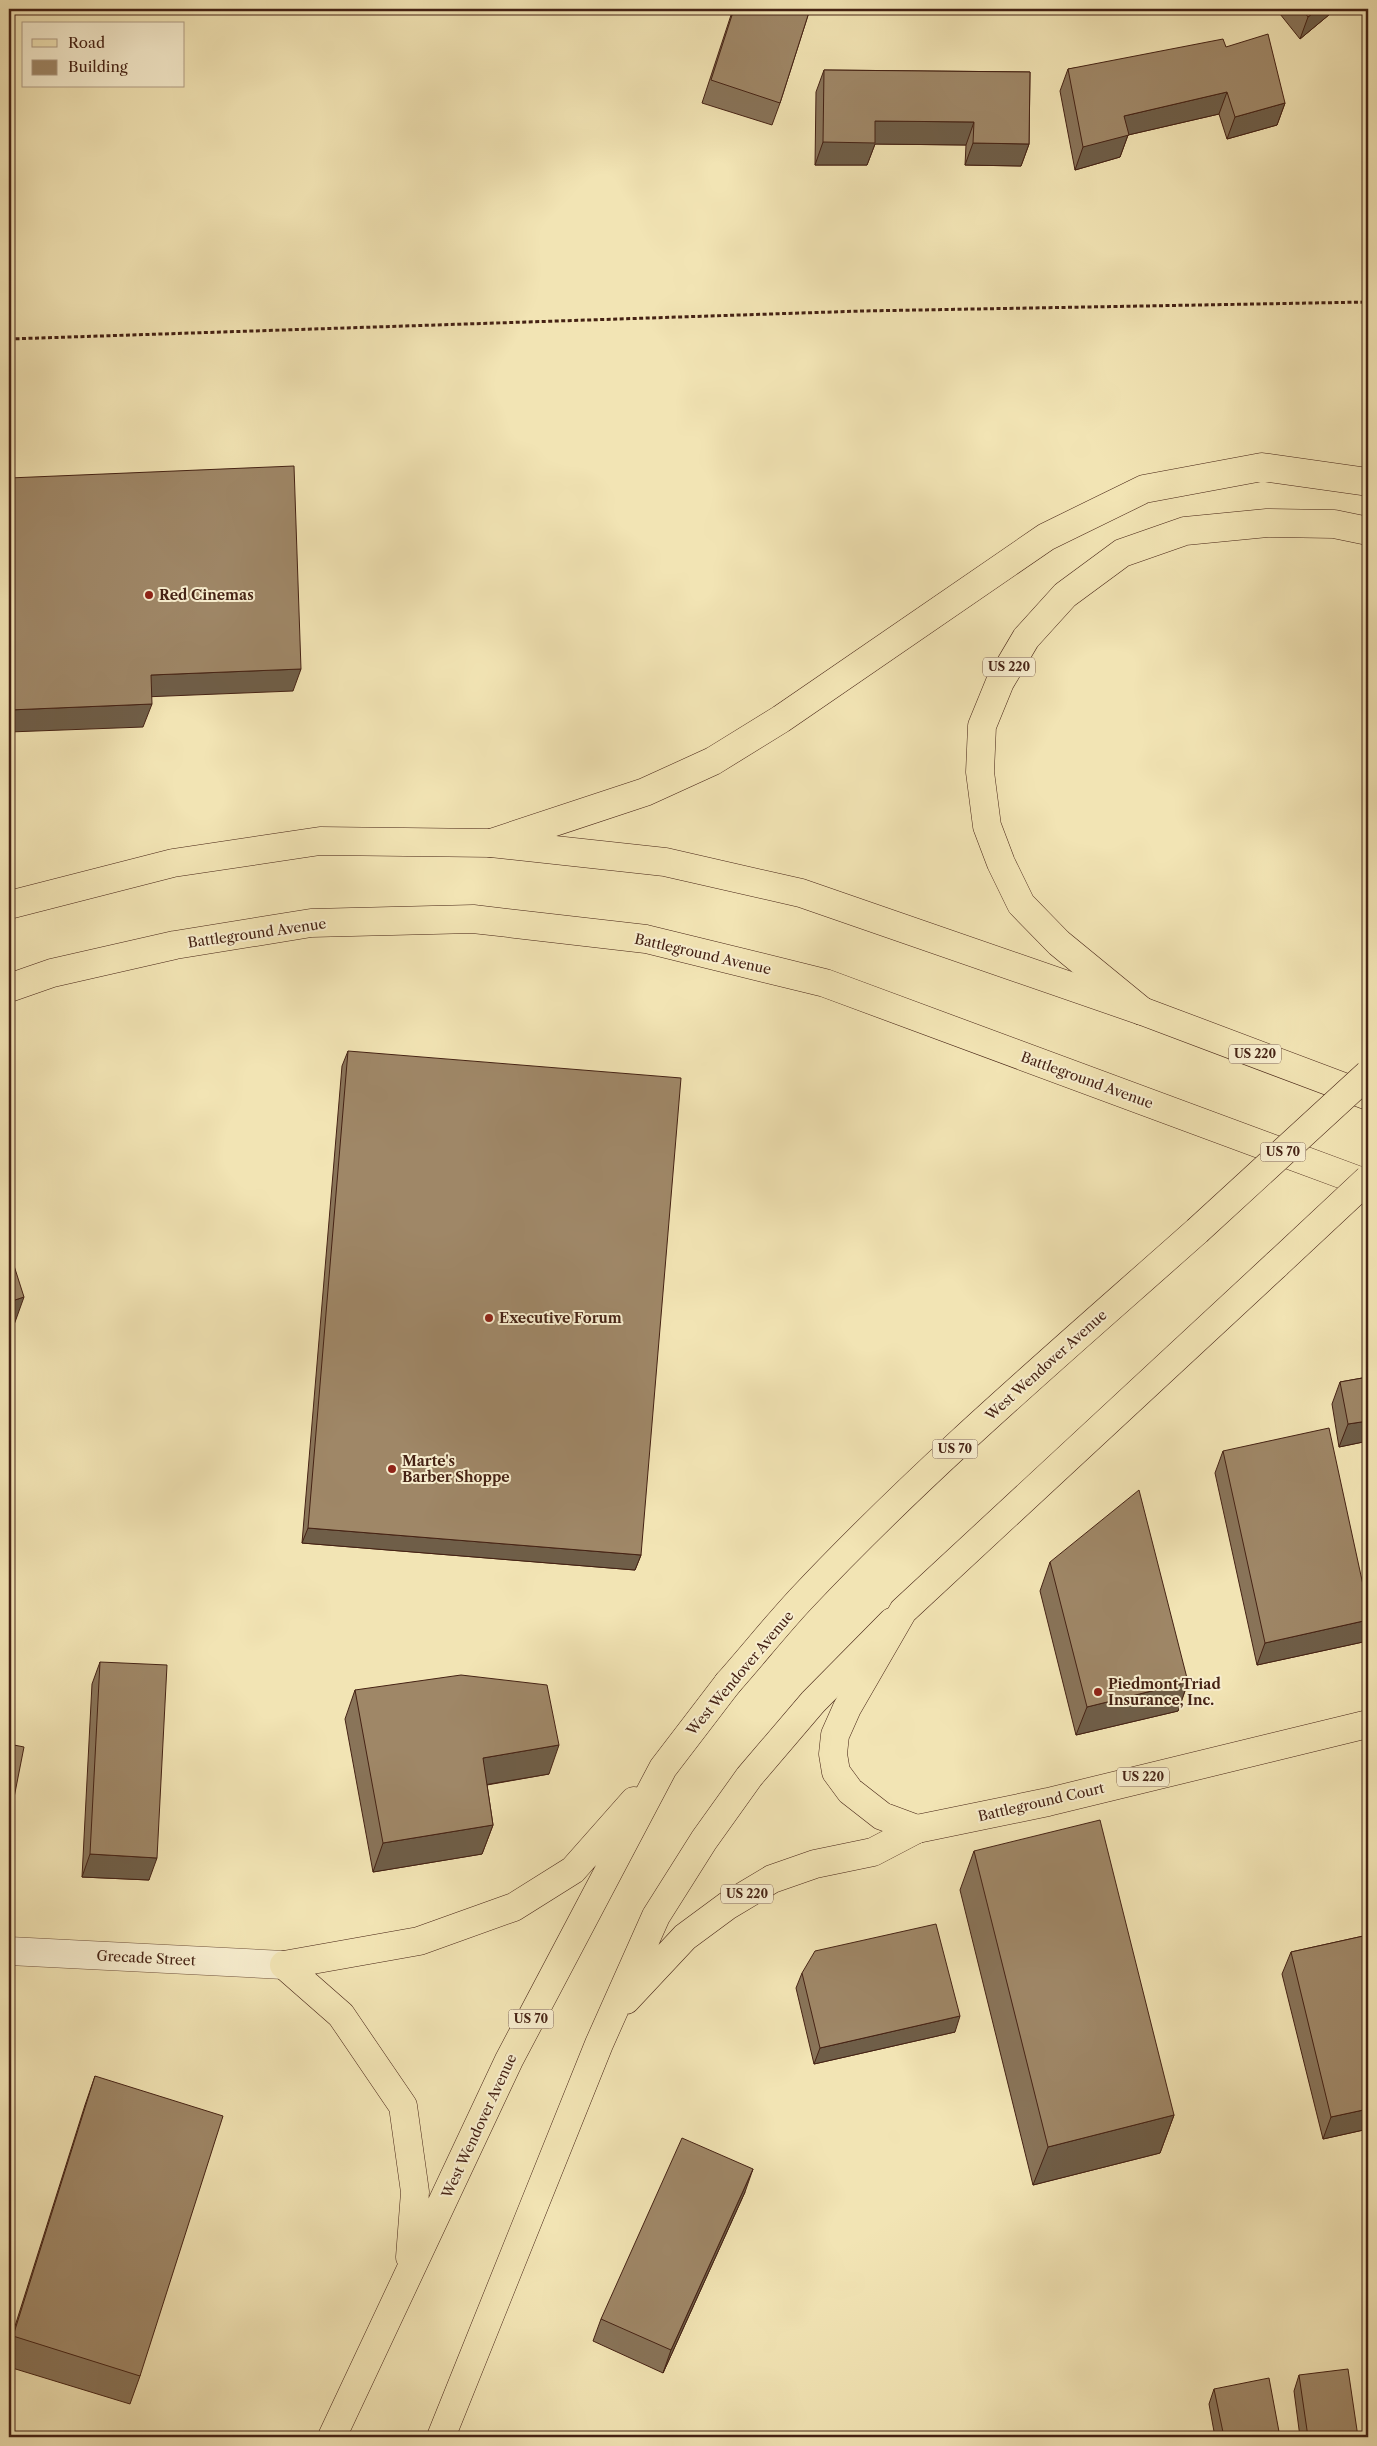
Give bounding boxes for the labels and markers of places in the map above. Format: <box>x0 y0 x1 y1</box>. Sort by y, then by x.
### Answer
place label: Red Cinemas <box>159 586 254 604</box>
marker: Red Cinemas <box>143 589 155 601</box>
place label: Executive Forum <box>499 1309 622 1327</box>
marker: Executive Forum <box>483 1312 495 1324</box>
place label: Marte's Barber Shoppe <box>402 1452 510 1486</box>
marker: Marte's Barber Shoppe <box>386 1463 398 1475</box>
place label: Piedmont Triad Insurance, Inc. <box>1108 1675 1221 1709</box>
marker: Piedmont Triad Insurance, Inc. <box>1092 1686 1104 1698</box>

